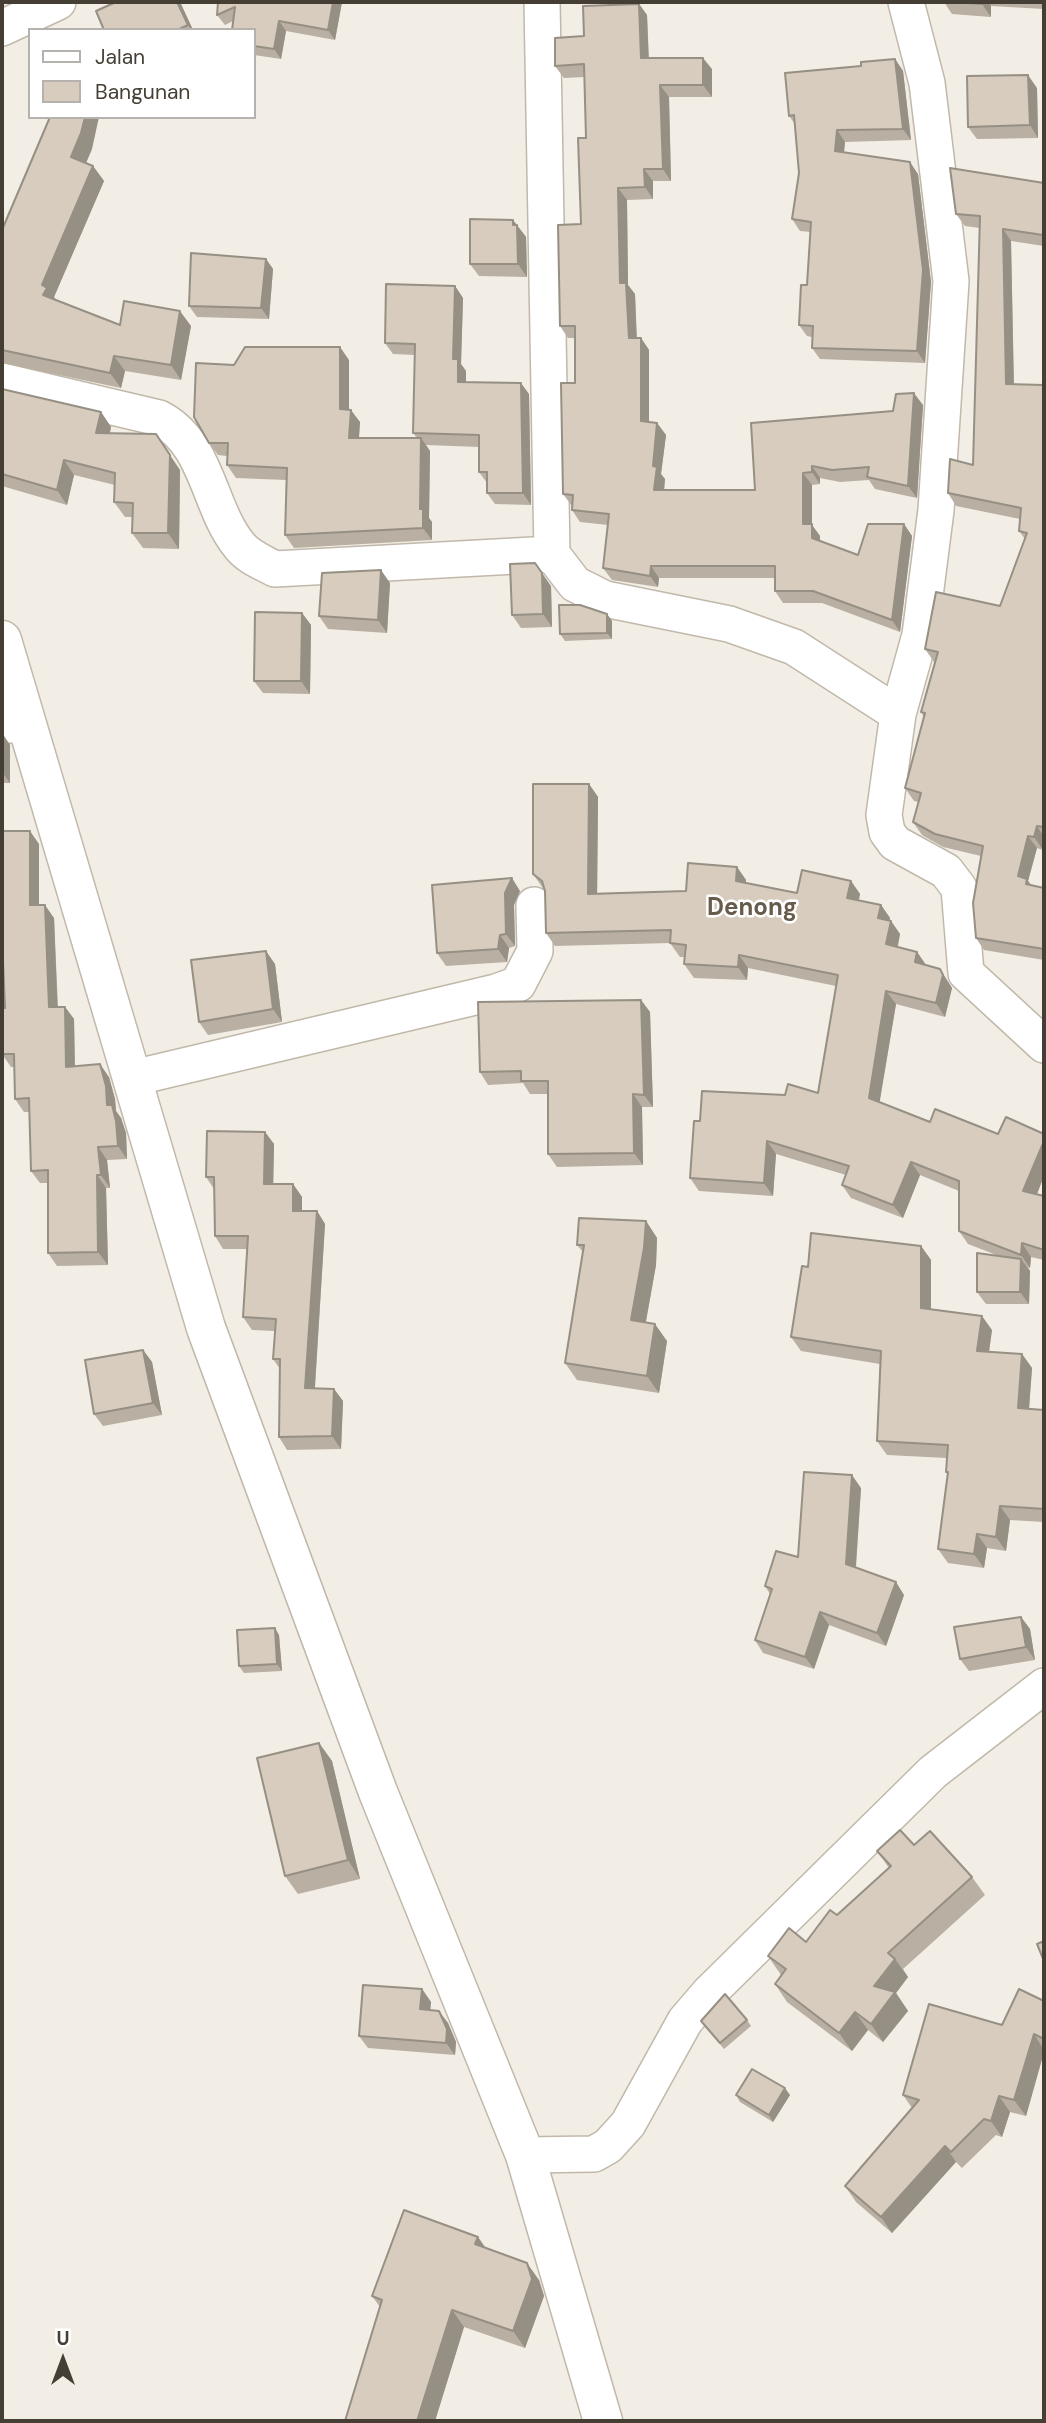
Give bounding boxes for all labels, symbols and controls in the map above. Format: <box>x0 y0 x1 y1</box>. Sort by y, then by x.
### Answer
legend <box>28 28 256 119</box>
text: Jalan <box>95 43 145 71</box>
text: Bangunan <box>95 78 190 106</box>
district label: Denong <box>707 895 797 923</box>
north arrow <box>28 2325 98 2395</box>
text: U <box>56 2326 70 2351</box>

